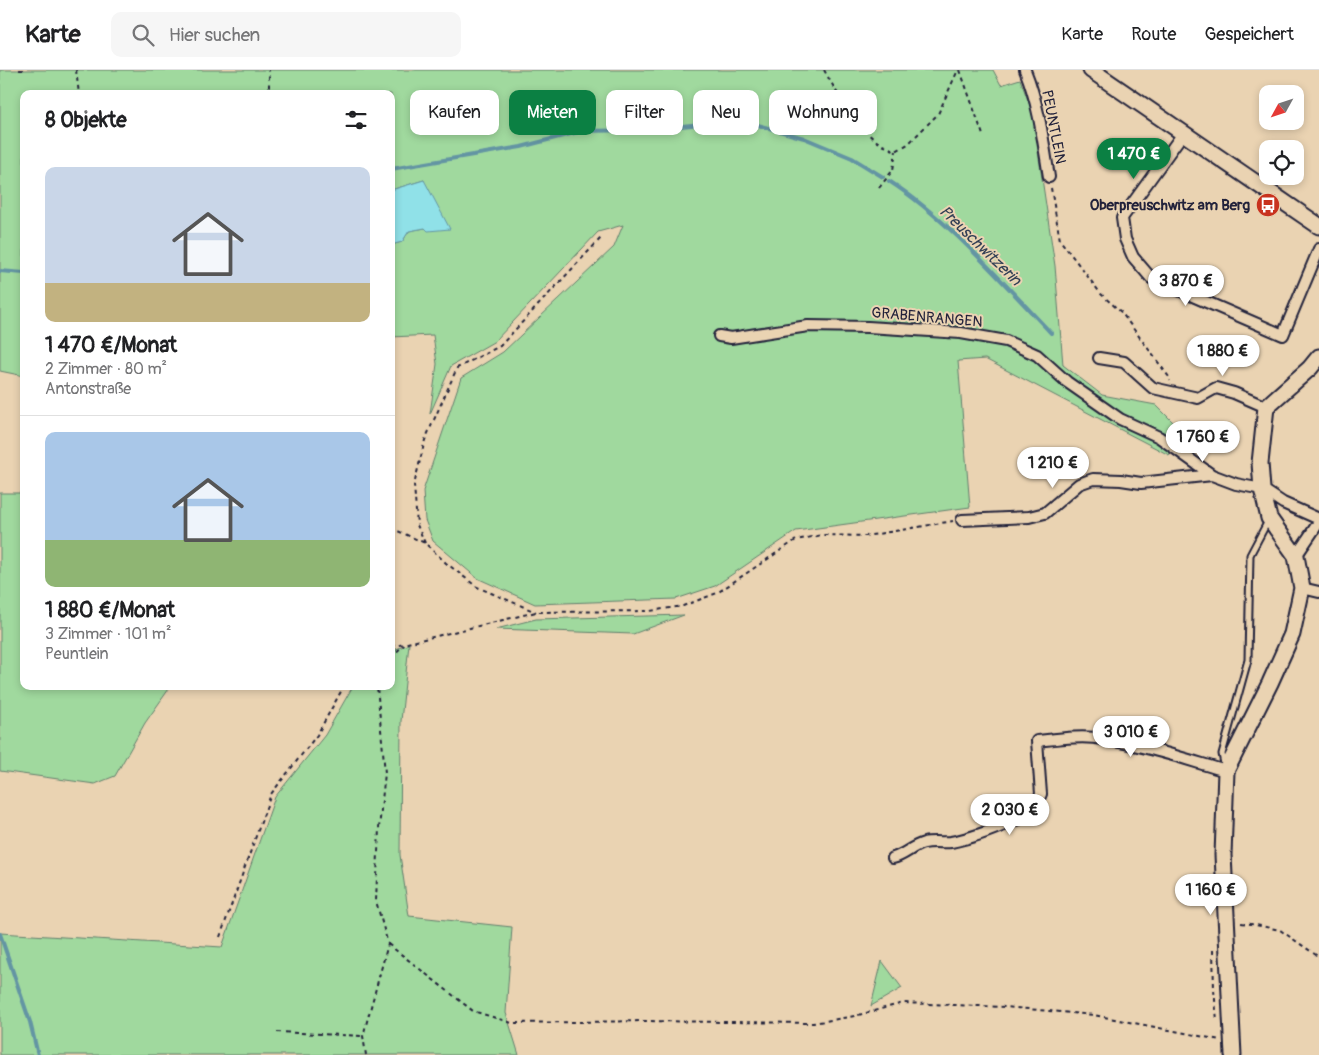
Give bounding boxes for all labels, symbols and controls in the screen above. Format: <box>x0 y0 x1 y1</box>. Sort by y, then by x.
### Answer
search box <box>111 12 461 57</box>
text: Karte <box>25 20 81 49</box>
icon: search <box>129 21 157 49</box>
text: Hier suchen <box>169 23 260 47</box>
text: Karte <box>1061 23 1103 46</box>
text: Route <box>1131 23 1176 46</box>
text: Gespeichert <box>1204 23 1294 46</box>
north arrow <box>1259 85 1304 130</box>
map controls <box>1259 85 1304 185</box>
street label: PEUNTLEIN <box>1037 88 1070 166</box>
chip: Kaufen <box>410 90 499 135</box>
chip: Mieten <box>509 90 596 135</box>
chip: Filter <box>606 90 683 135</box>
chip: Neu <box>693 90 759 135</box>
chip: Wohnung <box>769 90 877 135</box>
icon: filters <box>342 106 370 134</box>
text: 8 Objekte <box>45 107 127 134</box>
pin: 1 470 € <box>1088 138 1180 180</box>
button: locate <box>1259 140 1304 185</box>
text: 1 470 € <box>1108 144 1160 164</box>
bus stop icon: Oberpreuschwitz am Berg <box>1255 192 1281 218</box>
place label: Oberpreuschwitz am Berg <box>1090 196 1250 215</box>
icon: home <box>163 199 253 289</box>
water label: Preuschwitzerin <box>935 202 1026 291</box>
pin: 3 870 € <box>1140 264 1232 307</box>
text: 3 870 € <box>1159 271 1213 291</box>
street label: GRABENRANGEN <box>871 303 983 332</box>
text: 1 470 €/Monat <box>45 332 177 359</box>
pin: 1 880 € <box>1177 334 1269 377</box>
text: 1 880 € <box>1198 341 1248 361</box>
text: 2 Zimmer · 80 m² <box>45 359 167 379</box>
text: Antonstraße <box>45 379 131 399</box>
pin: 1 760 € <box>1157 420 1249 463</box>
text: 1 760 € <box>1177 427 1229 447</box>
pin: 1 210 € <box>1007 446 1099 489</box>
text: 1 210 € <box>1028 453 1078 473</box>
icon: home <box>163 465 253 555</box>
text: 1 880 €/Monat <box>45 597 175 624</box>
text: 3 Zimmer · 101 m² <box>45 624 172 644</box>
text: Peuntlein <box>45 644 109 664</box>
pin: 3 010 € <box>1085 716 1177 758</box>
text: 3 010 € <box>1104 722 1158 742</box>
pin: 2 030 € <box>964 794 1056 836</box>
text: 2 030 € <box>981 800 1039 820</box>
pin: 1 160 € <box>1165 874 1257 916</box>
text: 1 160 € <box>1186 880 1236 900</box>

